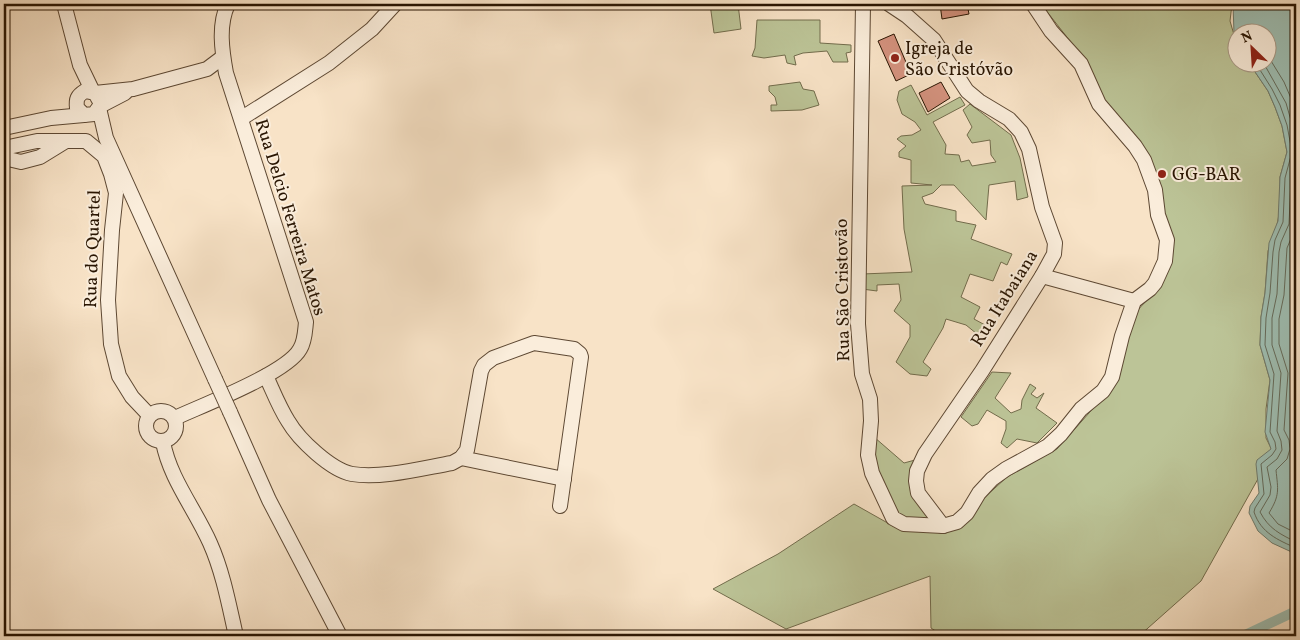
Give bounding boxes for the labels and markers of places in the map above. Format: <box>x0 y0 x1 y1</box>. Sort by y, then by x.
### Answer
place label: Igreja de São Cristóvão <box>905 37 1013 83</box>
marker: Igreja de São Cristóvão <box>889 52 901 64</box>
place label: GG-BAR <box>1172 163 1241 188</box>
marker: GG-BAR <box>1156 168 1168 180</box>

